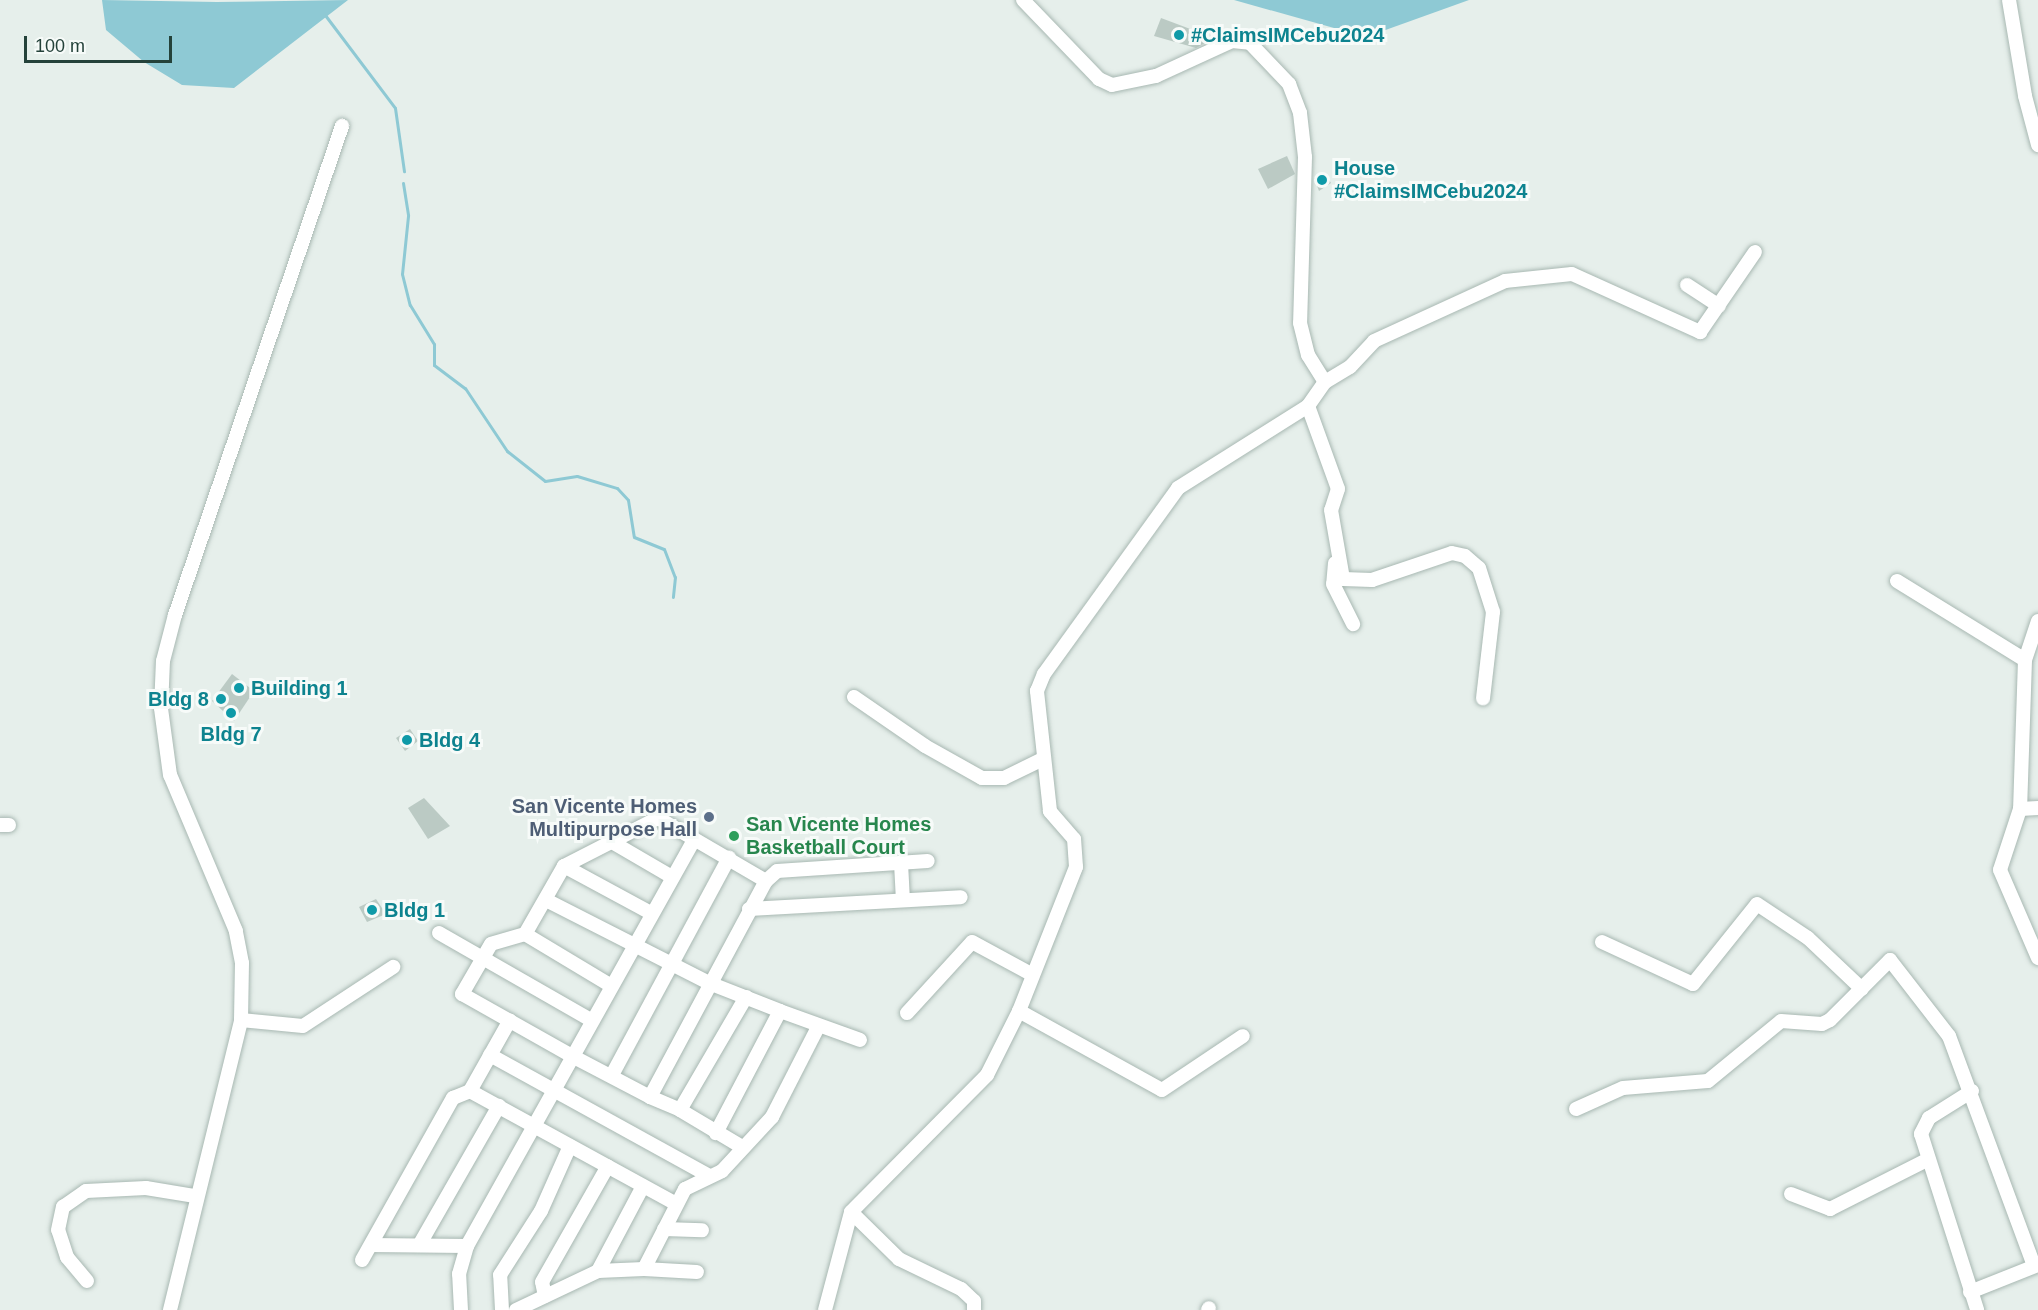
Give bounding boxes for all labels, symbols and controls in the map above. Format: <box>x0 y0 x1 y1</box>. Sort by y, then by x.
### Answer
place label: #ClaimsIMCebu2024 <box>1191 23 1384 47</box>
scale bar <box>27 24 176 62</box>
marker: #ClaimsIMCebu2024 <box>1172 28 1186 42</box>
text: 100 m <box>35 36 85 56</box>
place label: House #ClaimsIMCebu2024 <box>1334 156 1527 203</box>
marker: House #ClaimsIMCebu2024 <box>1315 173 1329 187</box>
place label: Building 1 <box>251 676 348 700</box>
marker: Building 1 <box>232 681 246 695</box>
place label: Bldg 8 <box>148 687 209 711</box>
marker: Bldg 8 <box>214 692 228 706</box>
marker: Bldg 7 <box>224 706 238 720</box>
place label: Bldg 7 <box>200 722 262 746</box>
place label: Bldg 4 <box>419 728 480 752</box>
marker: Bldg 4 <box>400 733 414 747</box>
place label: San Vicente Homes Multipurpose Hall <box>512 794 697 841</box>
marker: San Vicente Homes Multipurpose Hall <box>702 810 716 824</box>
place label: San Vicente Homes Basketball Court <box>746 813 931 860</box>
marker: San Vicente Homes Basketball Court <box>727 829 741 843</box>
place label: Bldg 1 <box>384 898 445 922</box>
marker: Bldg 1 <box>365 903 379 917</box>

